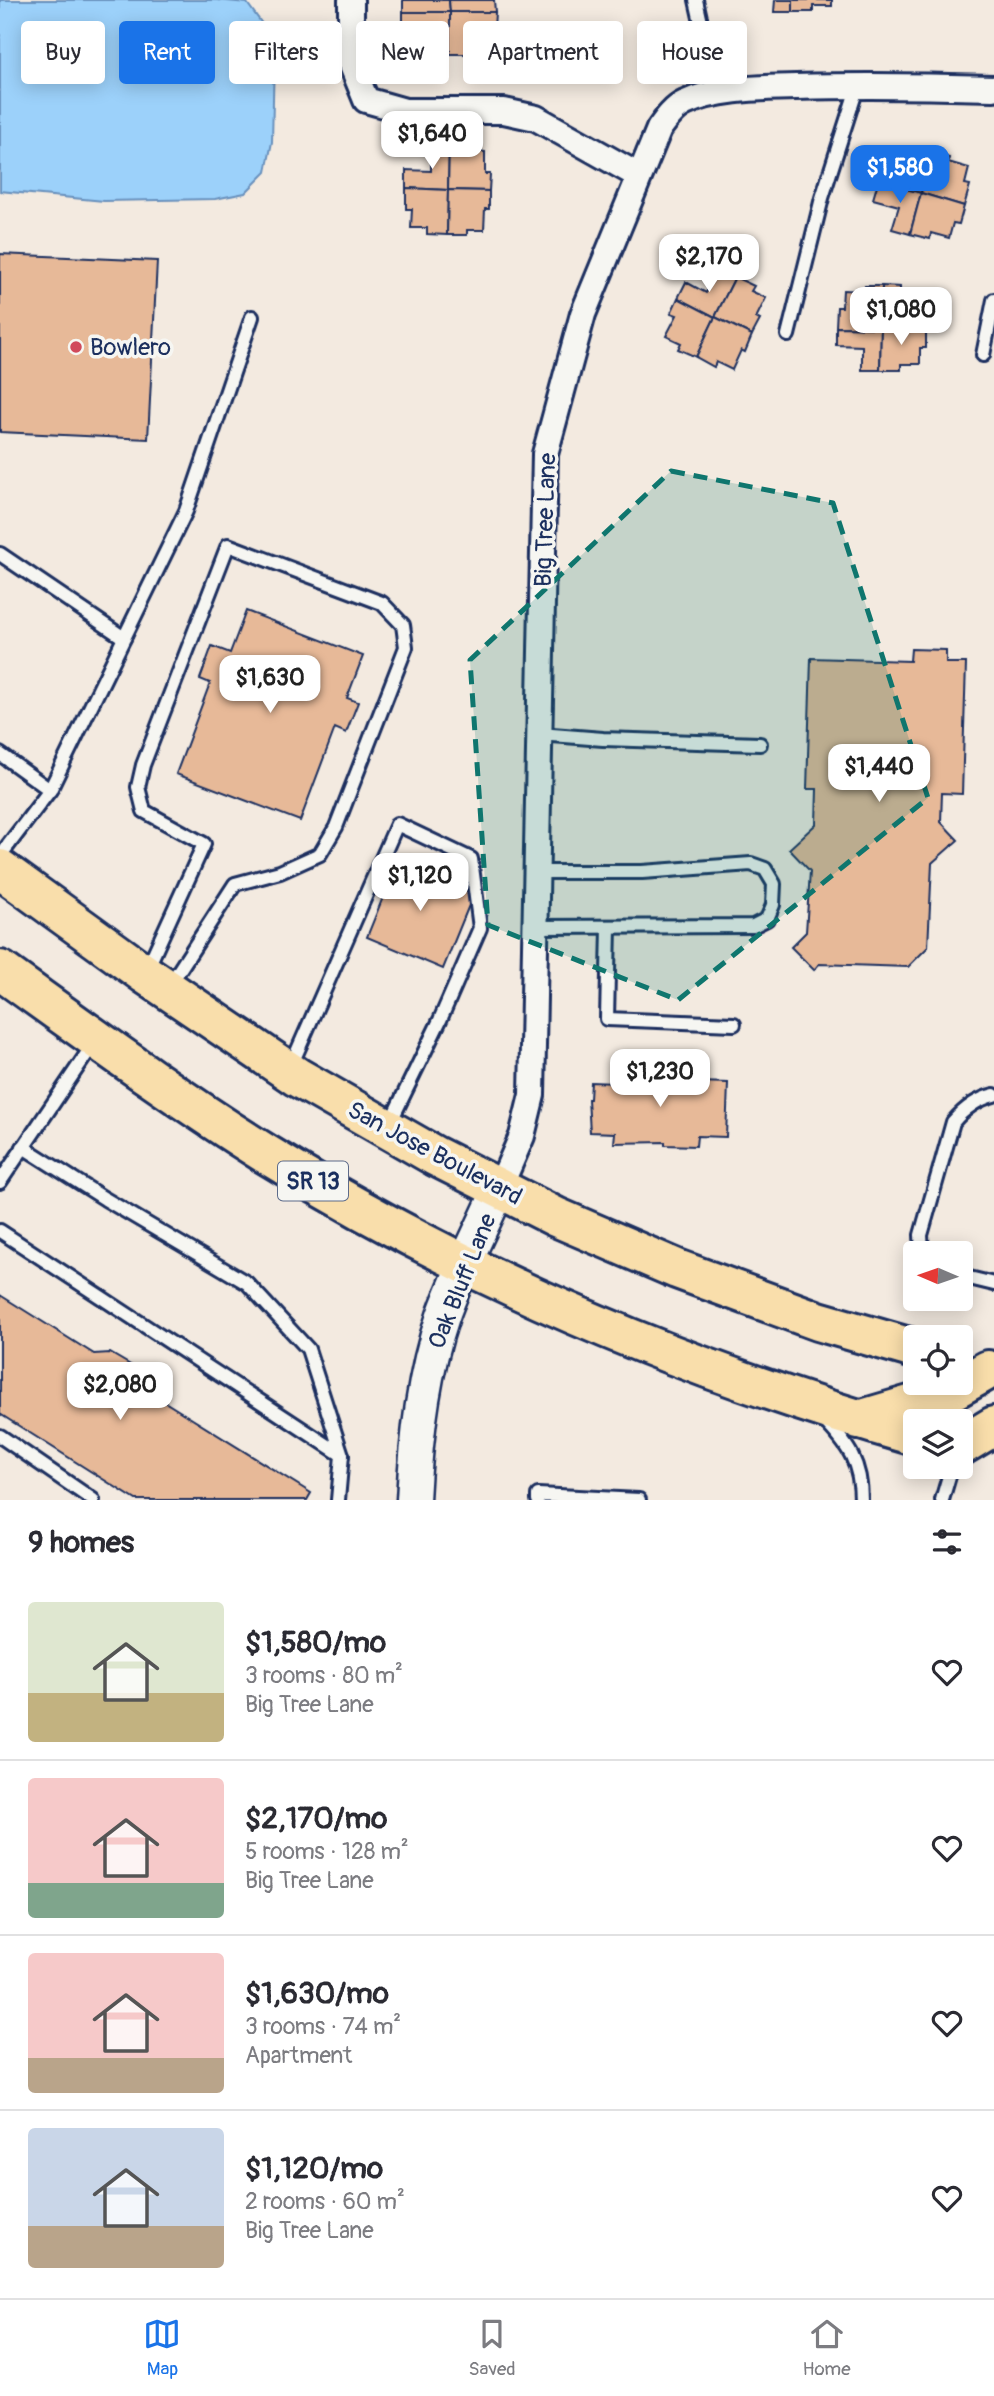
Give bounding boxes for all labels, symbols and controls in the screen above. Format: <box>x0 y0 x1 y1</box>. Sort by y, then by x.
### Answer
chip: Buy <box>21 21 105 84</box>
chip: Rent <box>119 21 215 84</box>
chip: Filters <box>229 21 342 84</box>
chip: New <box>356 21 449 84</box>
chip: Apartment <box>463 21 623 84</box>
chip: House <box>637 21 747 84</box>
pin: $1,640 <box>375 111 489 171</box>
text: $1,640 <box>397 119 467 148</box>
pin: $1,580 <box>843 146 957 205</box>
text: $1,580 <box>866 153 934 182</box>
pin: $2,170 <box>652 234 766 294</box>
text: $2,170 <box>675 242 743 271</box>
pin: $1,080 <box>844 288 958 347</box>
text: $1,080 <box>866 295 936 324</box>
place label: Bowlero <box>90 333 171 362</box>
marker: Bowlero <box>68 339 84 355</box>
street label: Big Tree Lane <box>529 452 562 588</box>
pin: $1,630 <box>213 656 327 715</box>
text: $1,630 <box>235 663 305 692</box>
pin: $1,440 <box>822 744 936 804</box>
text: $1,440 <box>844 752 914 781</box>
pin: $1,120 <box>363 853 477 913</box>
text: $1,120 <box>388 861 452 890</box>
pin: $1,230 <box>603 1050 717 1109</box>
text: $1,230 <box>626 1057 694 1086</box>
street label: San Jose Boulevard <box>343 1095 527 1212</box>
road number: SR 13 <box>278 1162 348 1200</box>
street label: Oak Bluff Lane <box>422 1209 503 1353</box>
north arrow <box>903 1241 973 1311</box>
map controls <box>903 1241 973 1479</box>
button: locate <box>903 1325 973 1395</box>
pin: $2,080 <box>63 1362 177 1422</box>
text: $2,080 <box>83 1370 157 1399</box>
button: layers <box>903 1409 973 1479</box>
icon: filters <box>928 1523 966 1561</box>
text: 9 homes <box>28 1524 134 1561</box>
text: $1,580/mo <box>245 1624 386 1661</box>
icon: home <box>84 1630 168 1714</box>
icon: heart <box>928 1653 966 1691</box>
text: 3 rooms · 80 m² <box>245 1661 403 1690</box>
text: Big Tree Lane <box>245 1690 374 1719</box>
text: $2,170/mo <box>245 1800 387 1837</box>
icon: home <box>84 1806 168 1890</box>
icon: heart <box>928 1829 966 1867</box>
text: 5 rooms · 128 m² <box>245 1837 409 1866</box>
text: Big Tree Lane <box>245 1866 374 1895</box>
text: $1,630/mo <box>245 1975 389 2012</box>
icon: home <box>84 1981 168 2065</box>
icon: heart <box>928 2004 966 2042</box>
text: 3 rooms · 74 m² <box>245 2012 401 2041</box>
text: Apartment <box>245 2041 352 2070</box>
text: $1,120/mo <box>245 2150 383 2187</box>
icon: home <box>84 2156 168 2240</box>
icon: heart <box>928 2179 966 2217</box>
text: 2 rooms · 60 m² <box>245 2187 405 2216</box>
text: Big Tree Lane <box>245 2216 374 2245</box>
tab: Map <box>143 2315 181 2381</box>
tab: Saved <box>468 2315 516 2381</box>
tab: Home <box>803 2315 851 2381</box>

